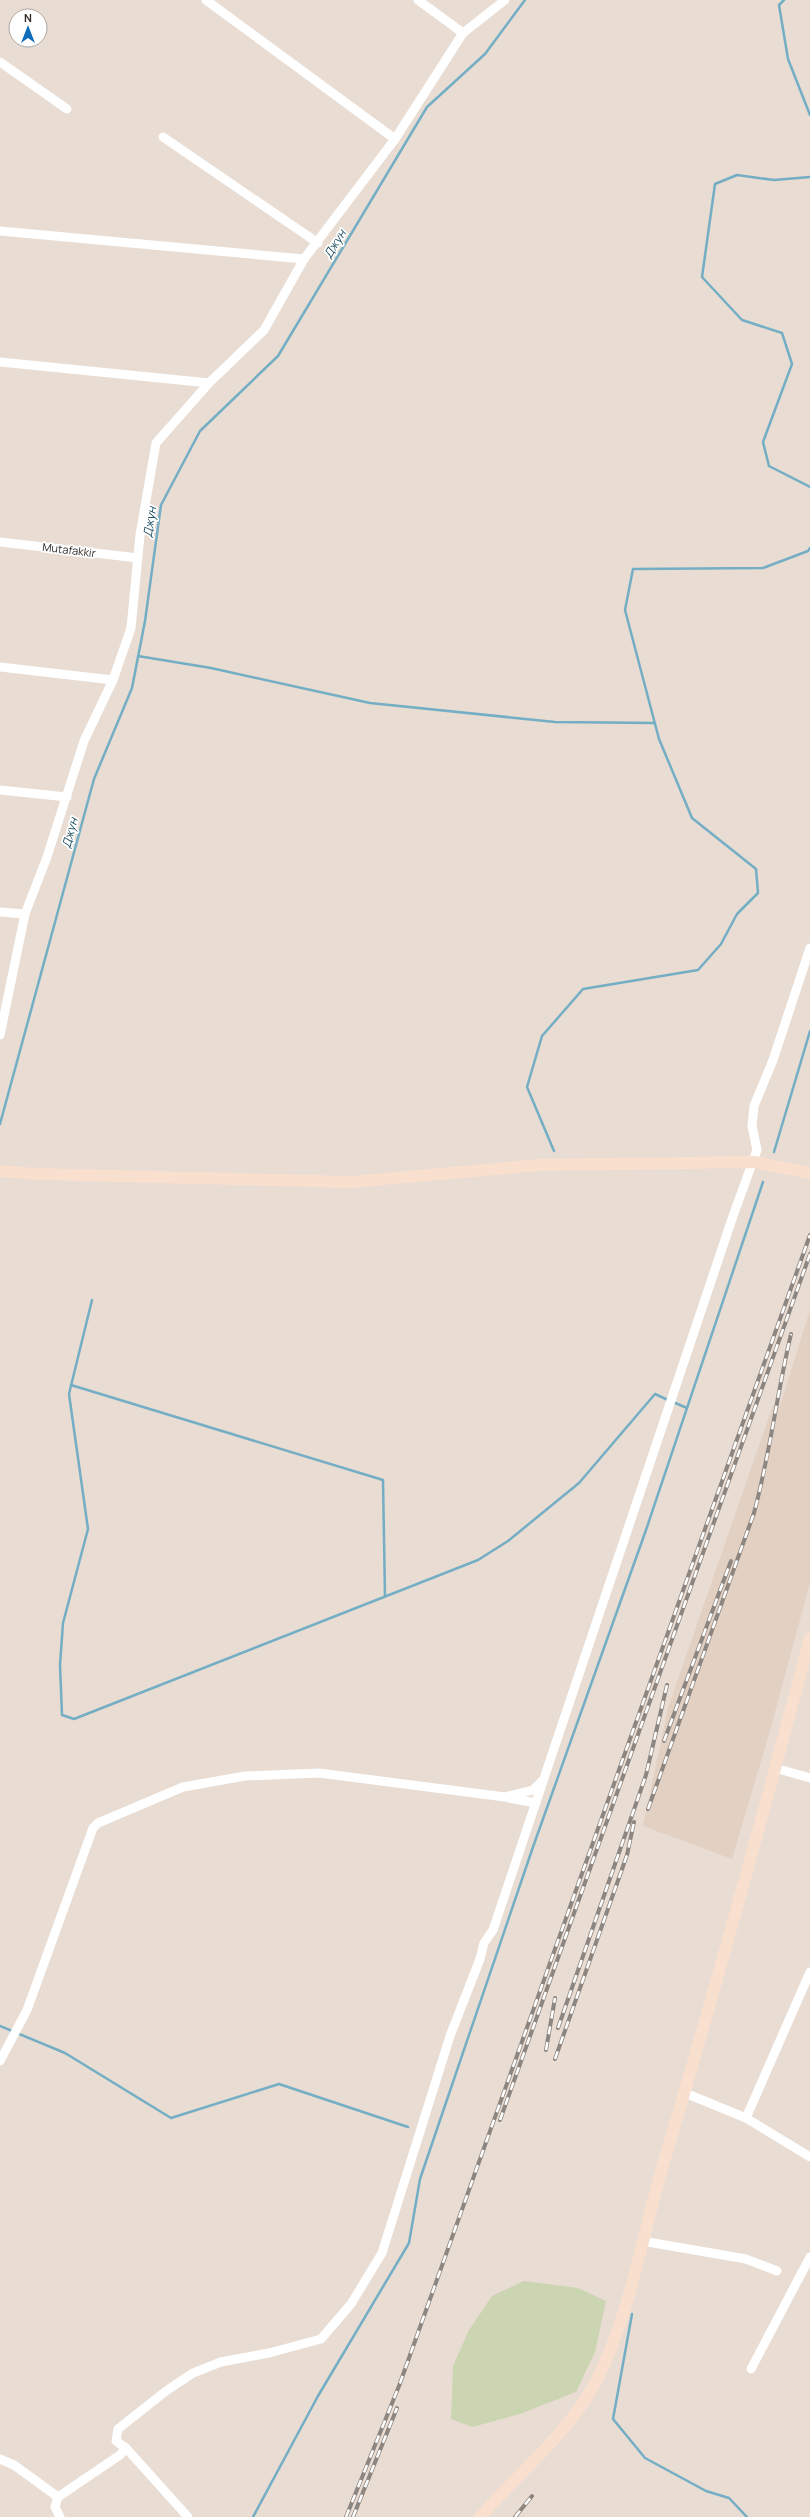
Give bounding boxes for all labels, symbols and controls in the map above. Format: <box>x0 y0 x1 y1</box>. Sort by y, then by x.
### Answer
north arrow <box>8 8 48 48</box>
text: N <box>24 10 32 25</box>
water label: Джун <box>319 225 350 261</box>
water label: Джун <box>139 505 160 538</box>
street label: Mutafakkir <box>42 539 97 560</box>
water label: Джун <box>57 815 82 850</box>

